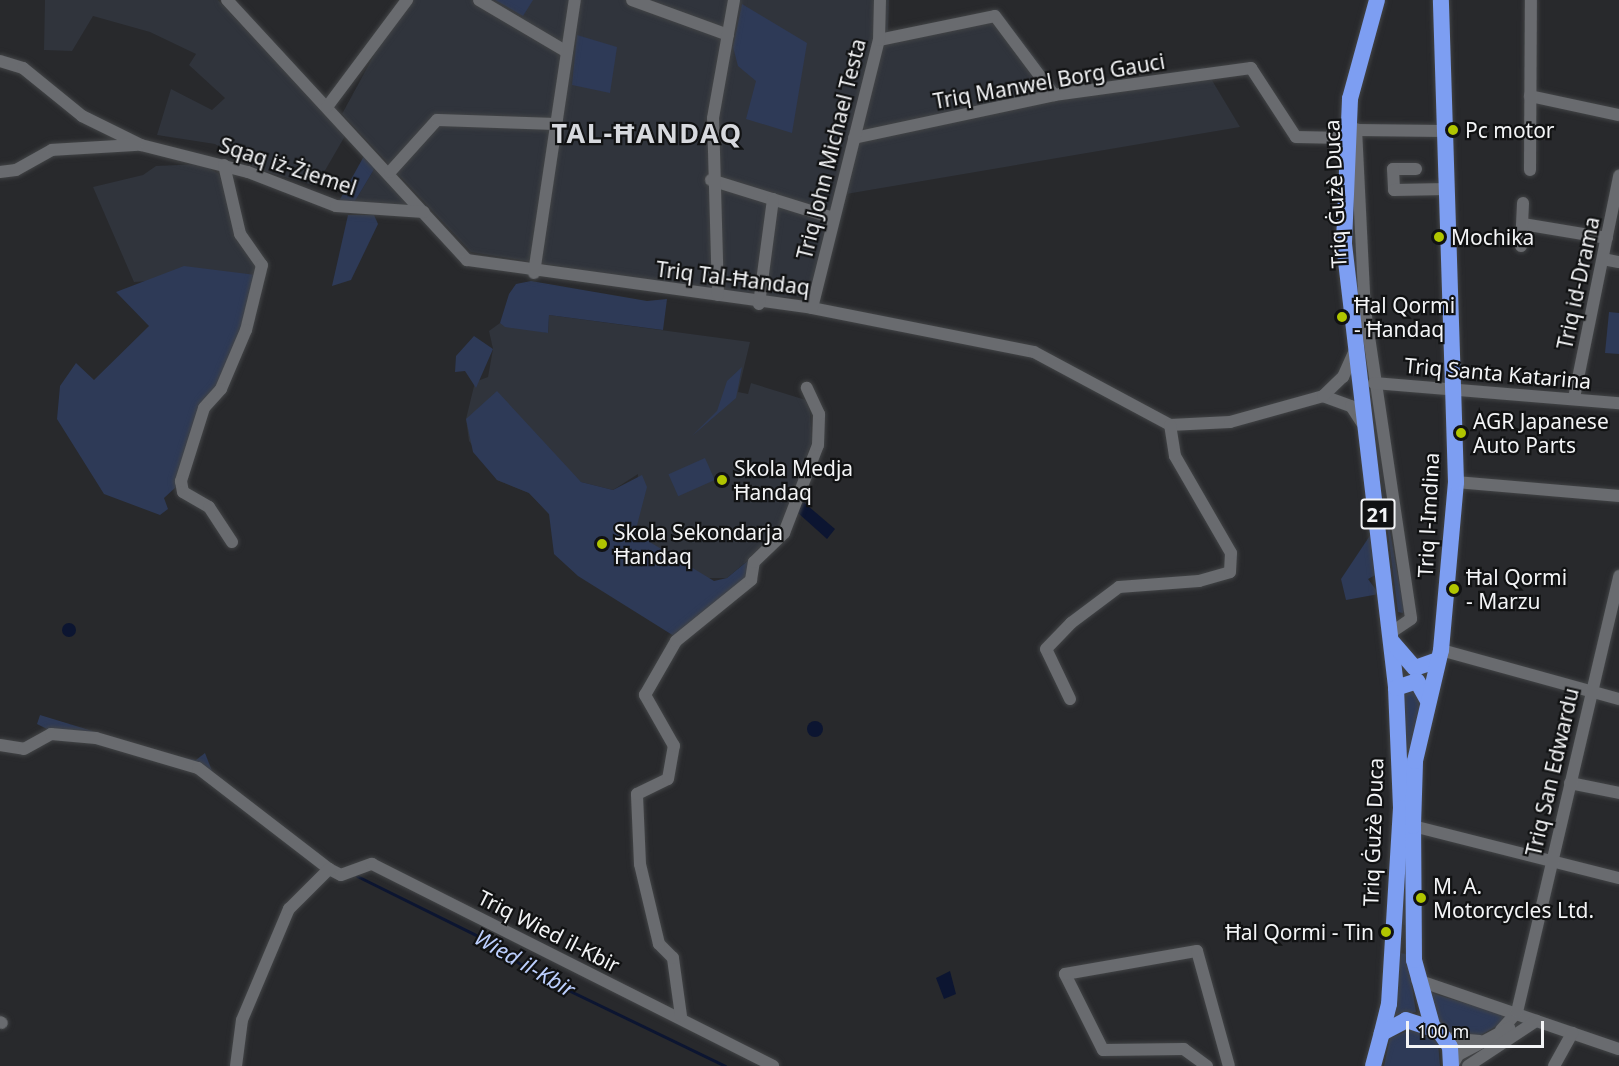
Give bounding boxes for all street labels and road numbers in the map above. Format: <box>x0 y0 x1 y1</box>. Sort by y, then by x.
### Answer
street label: Triq John Michael Testa <box>791 36 871 262</box>
street label: Triq Manwel Borg Gauci <box>931 48 1167 114</box>
street label: Triq Ġużè Duca <box>1319 119 1351 269</box>
street label: Sqaq iż-Żiemel <box>216 132 360 200</box>
street label: Triq id-Drama <box>1552 214 1604 352</box>
street label: Triq Tal-Ħandaq <box>655 256 811 300</box>
street label: Triq Santa Katarina <box>1404 352 1592 394</box>
street label: Triq l-Imdina <box>1412 452 1444 578</box>
road number: 21 <box>1360 497 1396 531</box>
street label: Triq San Edwardu <box>1520 685 1584 859</box>
street label: Triq Ġużè Duca <box>1358 757 1388 907</box>
street label: Triq Wied il-Kbir <box>474 884 624 978</box>

